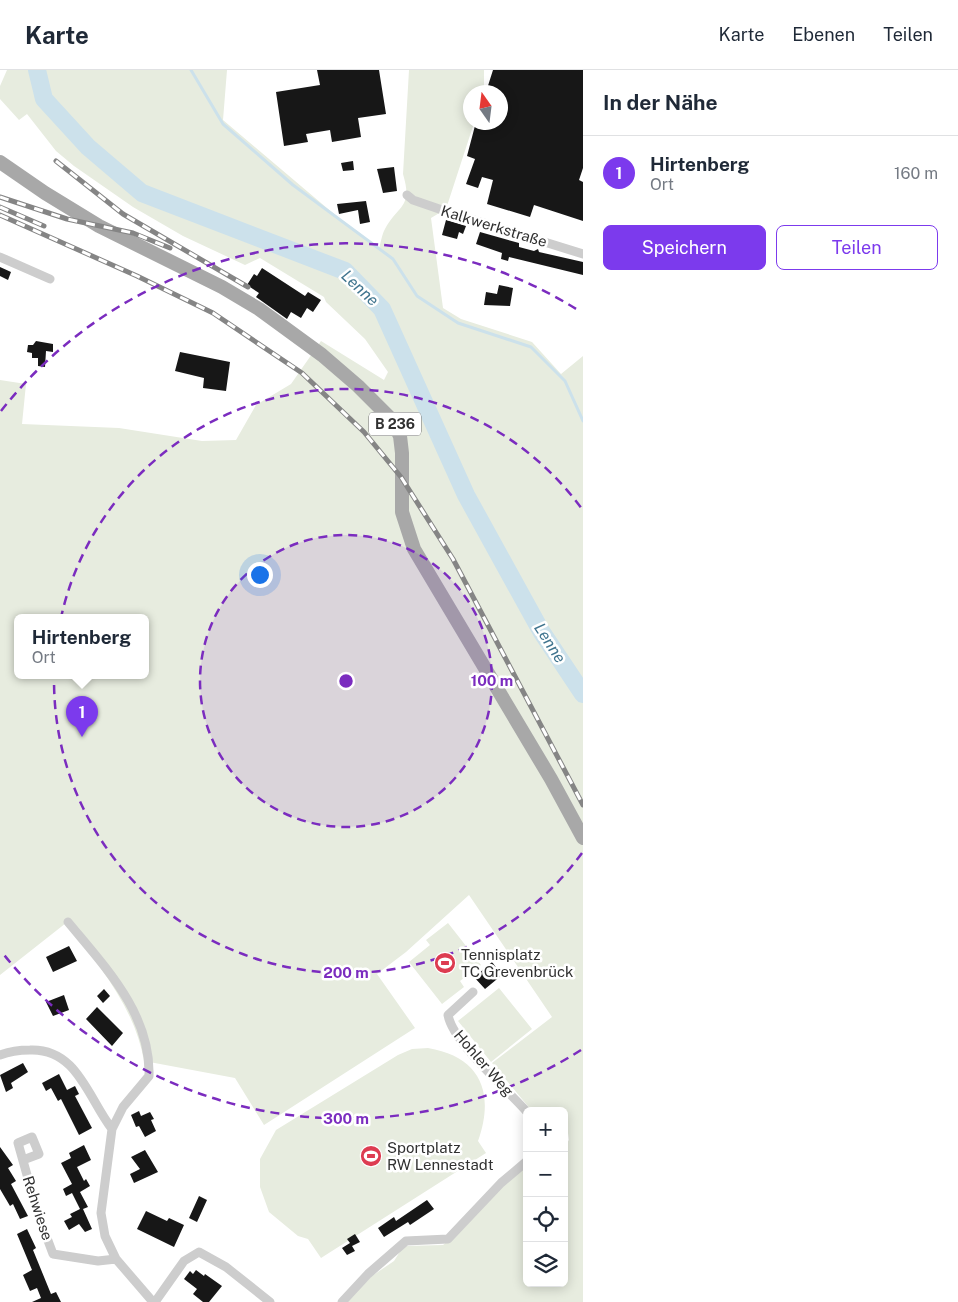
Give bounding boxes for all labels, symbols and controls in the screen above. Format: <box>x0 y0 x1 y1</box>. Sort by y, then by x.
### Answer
text: Karte <box>25 21 89 49</box>
text: Karte <box>719 24 764 45</box>
text: Ebenen <box>792 24 855 45</box>
text: Teilen <box>883 24 933 45</box>
north arrow <box>463 85 508 130</box>
text: In der Nähe <box>603 90 718 115</box>
text: Hirtenberg <box>650 153 749 175</box>
text: 1 <box>616 164 622 183</box>
text: 160 m <box>894 164 938 183</box>
text: Ort <box>650 175 674 194</box>
street label: Kalkwerkstraße <box>439 202 549 250</box>
button: Speichern <box>603 225 766 270</box>
button: Teilen <box>776 225 938 270</box>
water label: Lenne <box>337 266 383 310</box>
road number: B 236 <box>369 412 421 436</box>
your location <box>247 562 273 588</box>
popup <box>14 614 149 679</box>
water label: Lenne <box>530 619 570 667</box>
text: Hirtenberg <box>32 626 131 648</box>
text: Ort <box>32 648 56 667</box>
centre of rings <box>337 672 355 690</box>
text: 100 m <box>471 672 513 689</box>
pin: 1 <box>66 696 98 737</box>
place label: Tennisplatz TC Grevenbrück <box>461 946 573 980</box>
sports icon: Tennisplatz TC Grevenbrück <box>433 951 457 975</box>
text: 200 m <box>323 964 369 981</box>
street label: Hohler Weg <box>451 1027 517 1099</box>
map controls <box>523 1107 568 1287</box>
button: + <box>523 1107 568 1152</box>
text: 300 m <box>323 1110 369 1127</box>
place label: Sportplatz RW Lennestadt <box>387 1139 494 1173</box>
sports icon: Sportplatz RW Lennestadt <box>359 1144 383 1168</box>
button: − <box>523 1152 568 1197</box>
street label: Rehwiese <box>20 1174 56 1242</box>
button: locate <box>523 1197 568 1242</box>
button: layers <box>523 1242 568 1287</box>

